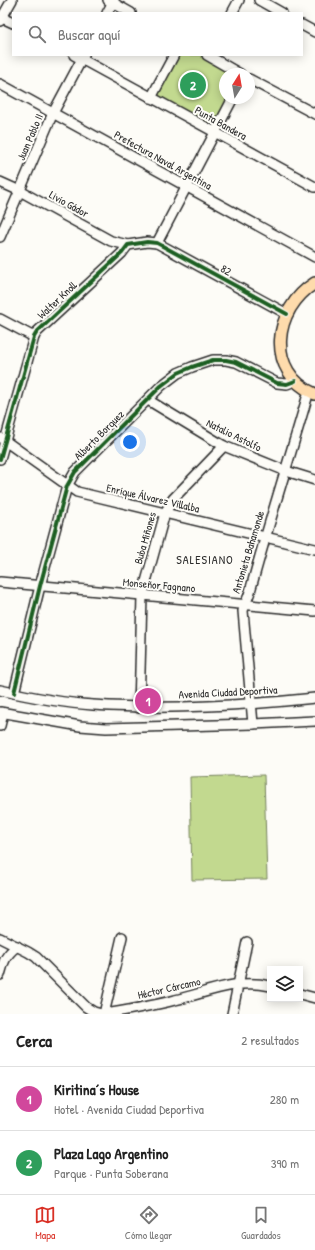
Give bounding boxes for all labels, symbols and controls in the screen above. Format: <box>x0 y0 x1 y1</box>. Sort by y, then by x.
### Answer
search box <box>12 12 303 56</box>
icon: search <box>26 23 48 45</box>
text: Buscar aquí <box>58 24 121 45</box>
north arrow <box>219 68 255 104</box>
pin: 2 <box>180 70 206 100</box>
street label: Punta Bandera <box>193 103 250 143</box>
street label: Juan Pablo II <box>14 111 46 163</box>
street label: Prefectura Naval Argentina <box>112 127 215 193</box>
street label: Livio Gádor <box>47 187 92 221</box>
street label: 82 <box>218 261 234 279</box>
street label: Walter Knoll <box>34 278 80 322</box>
street label: Alberto Borquez <box>71 407 127 463</box>
street label: Natalio Astolfo <box>204 416 264 455</box>
your location <box>120 432 140 452</box>
street label: Enrique Álvarez Villalba <box>105 480 202 516</box>
street label: Antonieta Bahamonde <box>229 509 267 595</box>
street label: Buba Miñones <box>131 510 159 566</box>
district label: SALESIANO <box>176 551 234 568</box>
street label: Monseñor Fagnano <box>122 575 196 595</box>
street label: Avenida Ciudad Deportiva <box>178 682 278 702</box>
pin: 1 <box>135 686 161 716</box>
map controls <box>267 966 303 1002</box>
button: layers <box>267 966 303 1002</box>
street label: Héctor Cárcamo <box>136 974 202 1002</box>
text: Cerca <box>16 1029 52 1052</box>
text: 2 resultados <box>241 1031 299 1049</box>
text: Kiritina´s House <box>54 1079 139 1100</box>
text: 1 <box>27 1090 31 1108</box>
text: 280 m <box>270 1090 299 1108</box>
text: Hotel · Avenida Ciudad Deportiva <box>54 1100 204 1118</box>
text: Plaza Lago Argentino <box>54 1143 168 1164</box>
text: 2 <box>26 1154 32 1172</box>
text: 390 m <box>271 1154 299 1172</box>
text: Parque · Punta Soberana <box>54 1164 168 1182</box>
tab: Mapa <box>34 1204 56 1242</box>
tab: Cómo llegar <box>125 1204 172 1242</box>
tab: Guardados <box>241 1204 281 1242</box>

